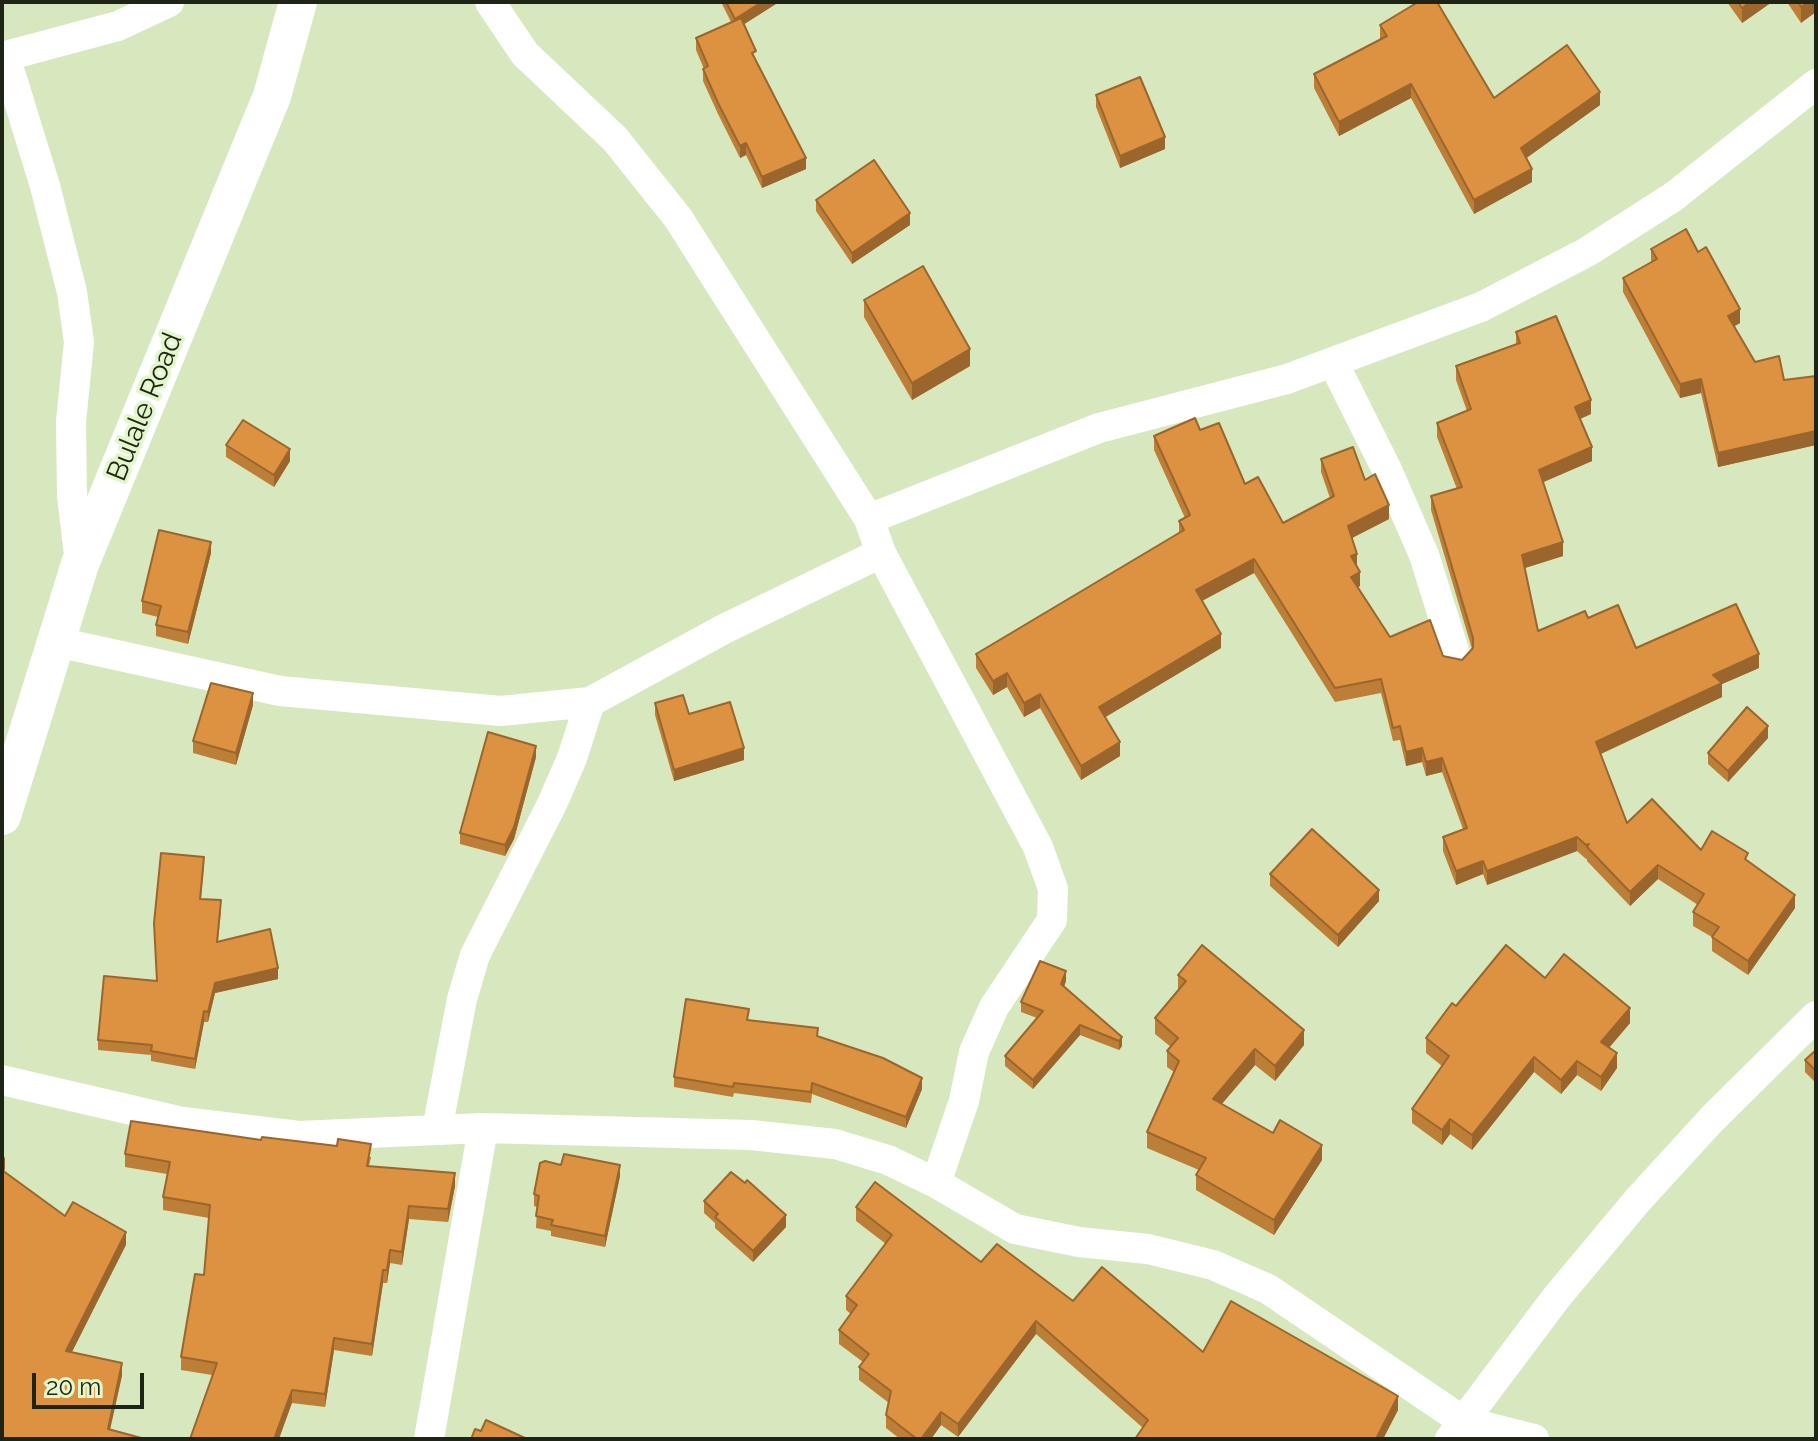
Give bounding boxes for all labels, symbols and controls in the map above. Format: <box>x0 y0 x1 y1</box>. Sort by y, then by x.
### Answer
street label: Bulale Road <box>100 328 190 486</box>
scale bar <box>36 1357 148 1407</box>
text: 20 m <box>46 1372 101 1401</box>

